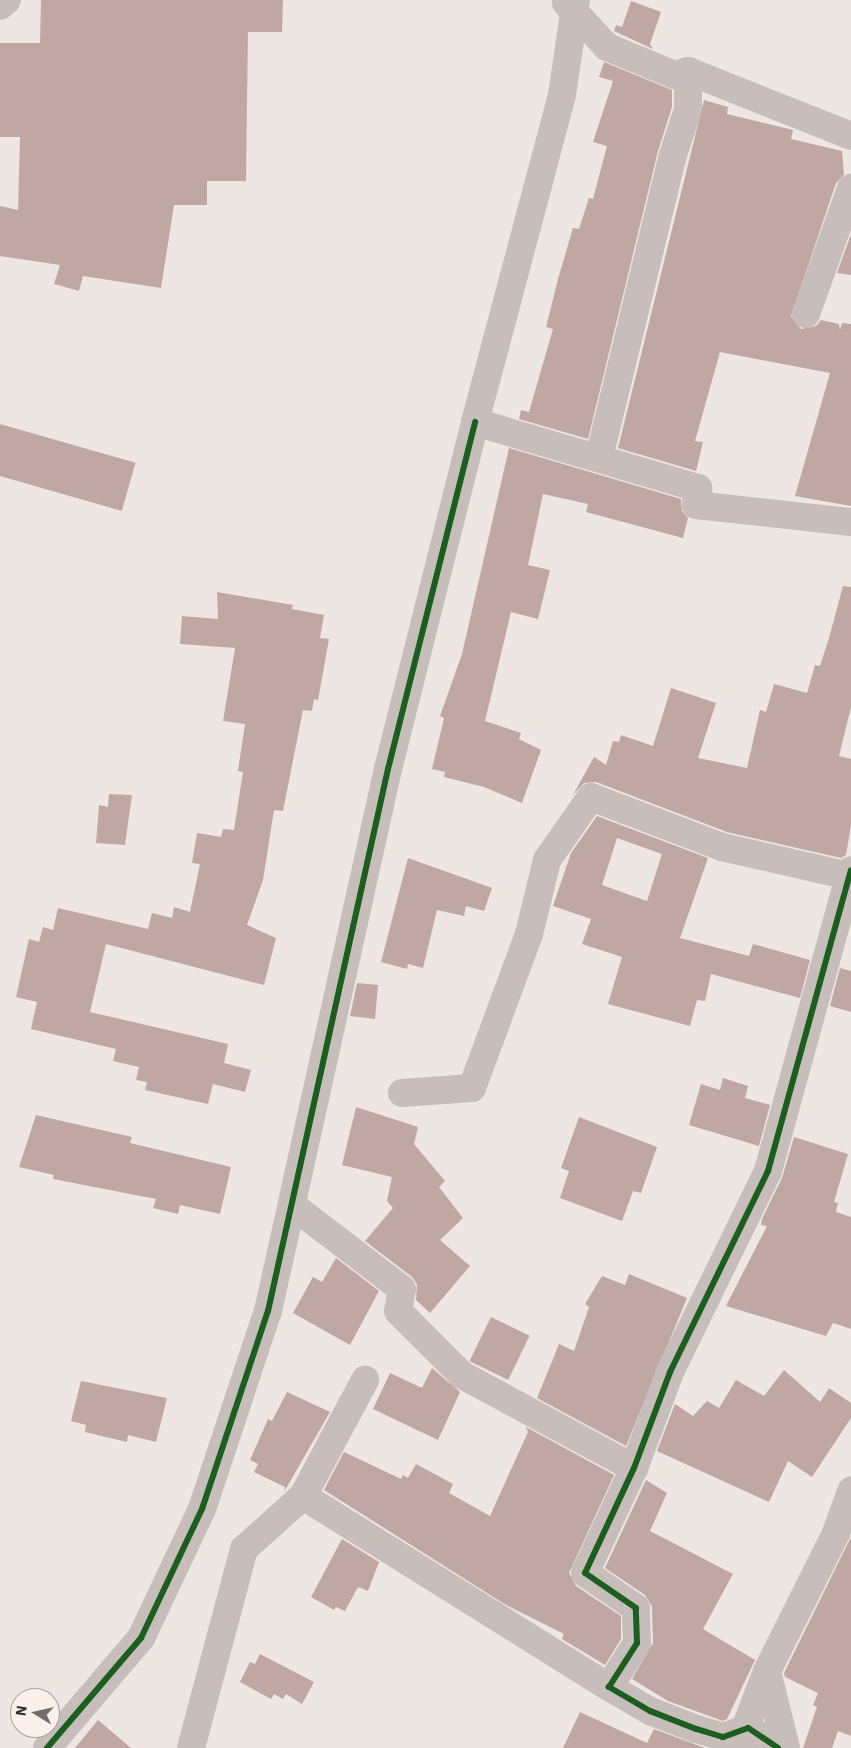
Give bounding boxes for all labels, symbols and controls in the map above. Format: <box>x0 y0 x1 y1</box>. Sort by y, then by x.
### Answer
north arrow <box>10 1688 60 1738</box>
text: N <box>11 1704 31 1717</box>

